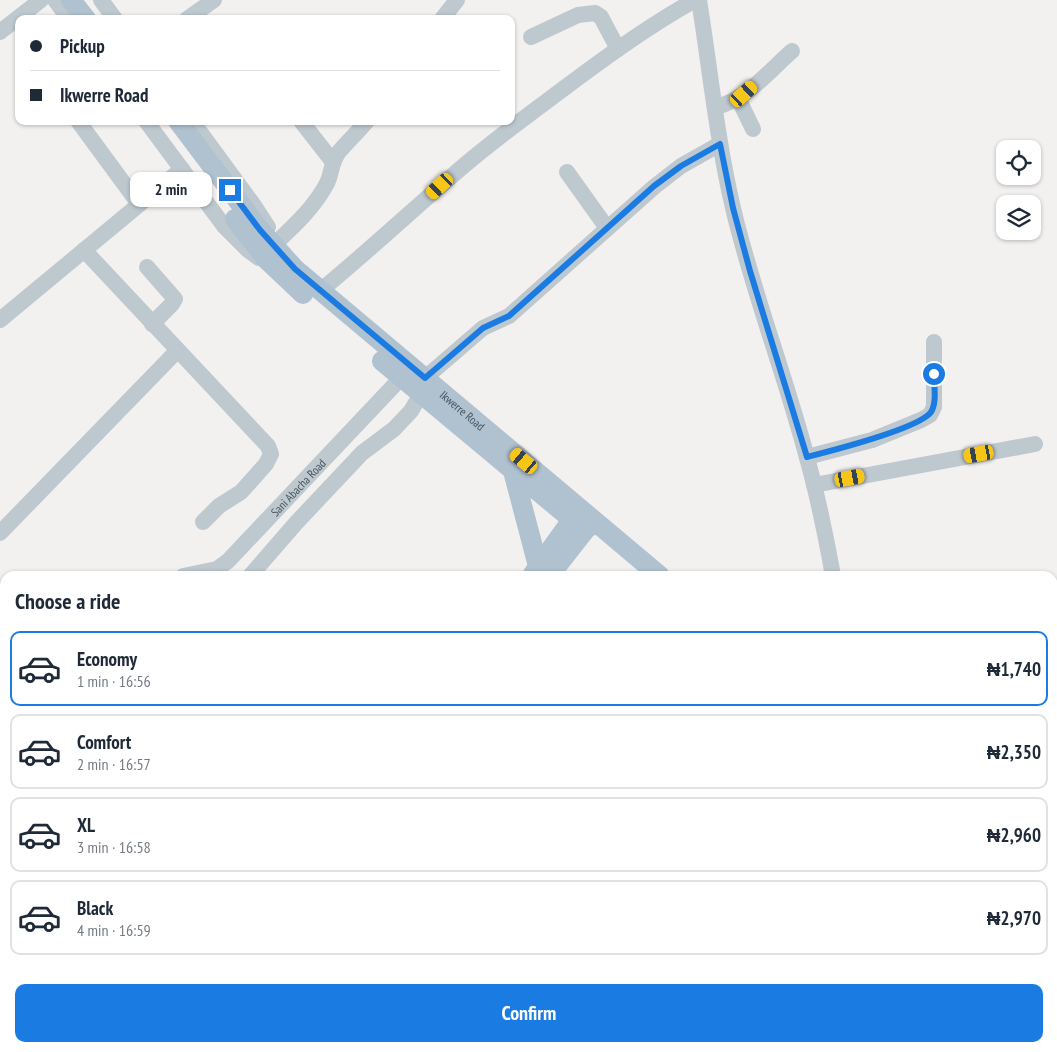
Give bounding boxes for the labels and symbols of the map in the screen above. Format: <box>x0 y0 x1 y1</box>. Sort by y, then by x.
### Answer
car <box>727 78 760 110</box>
car <box>423 170 456 202</box>
callout: 2 min <box>130 172 212 208</box>
route end <box>219 179 241 201</box>
route start <box>923 363 945 385</box>
street label: Ikwerre Road <box>437 387 488 433</box>
car <box>962 444 995 464</box>
car <box>507 446 540 476</box>
street label: Sani Abacha Road <box>267 455 328 519</box>
car <box>833 468 866 488</box>

